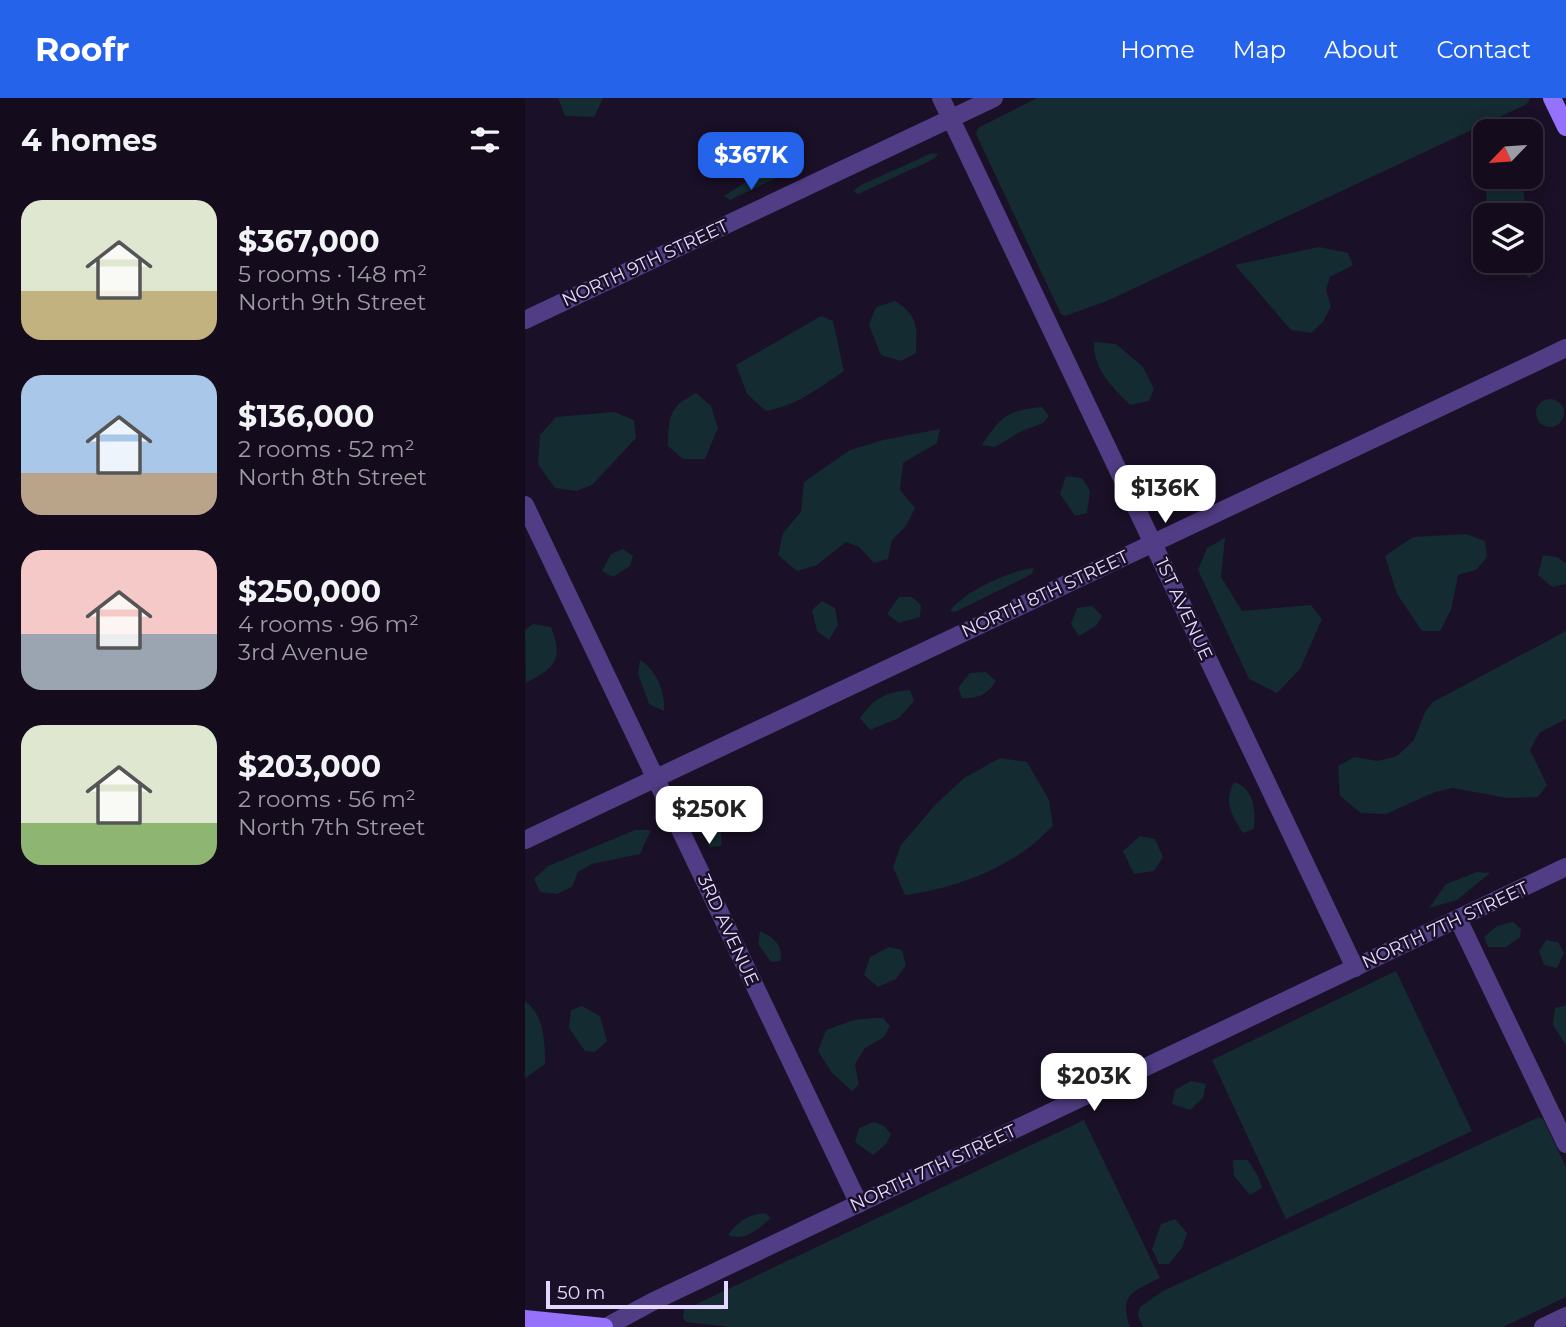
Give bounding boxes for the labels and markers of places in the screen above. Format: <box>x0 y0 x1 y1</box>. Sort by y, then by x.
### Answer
pin: $367K <box>702 132 800 192</box>
pin: $136K <box>1116 466 1214 525</box>
pin: $250K <box>660 786 758 846</box>
pin: $203K <box>1045 1054 1143 1113</box>

